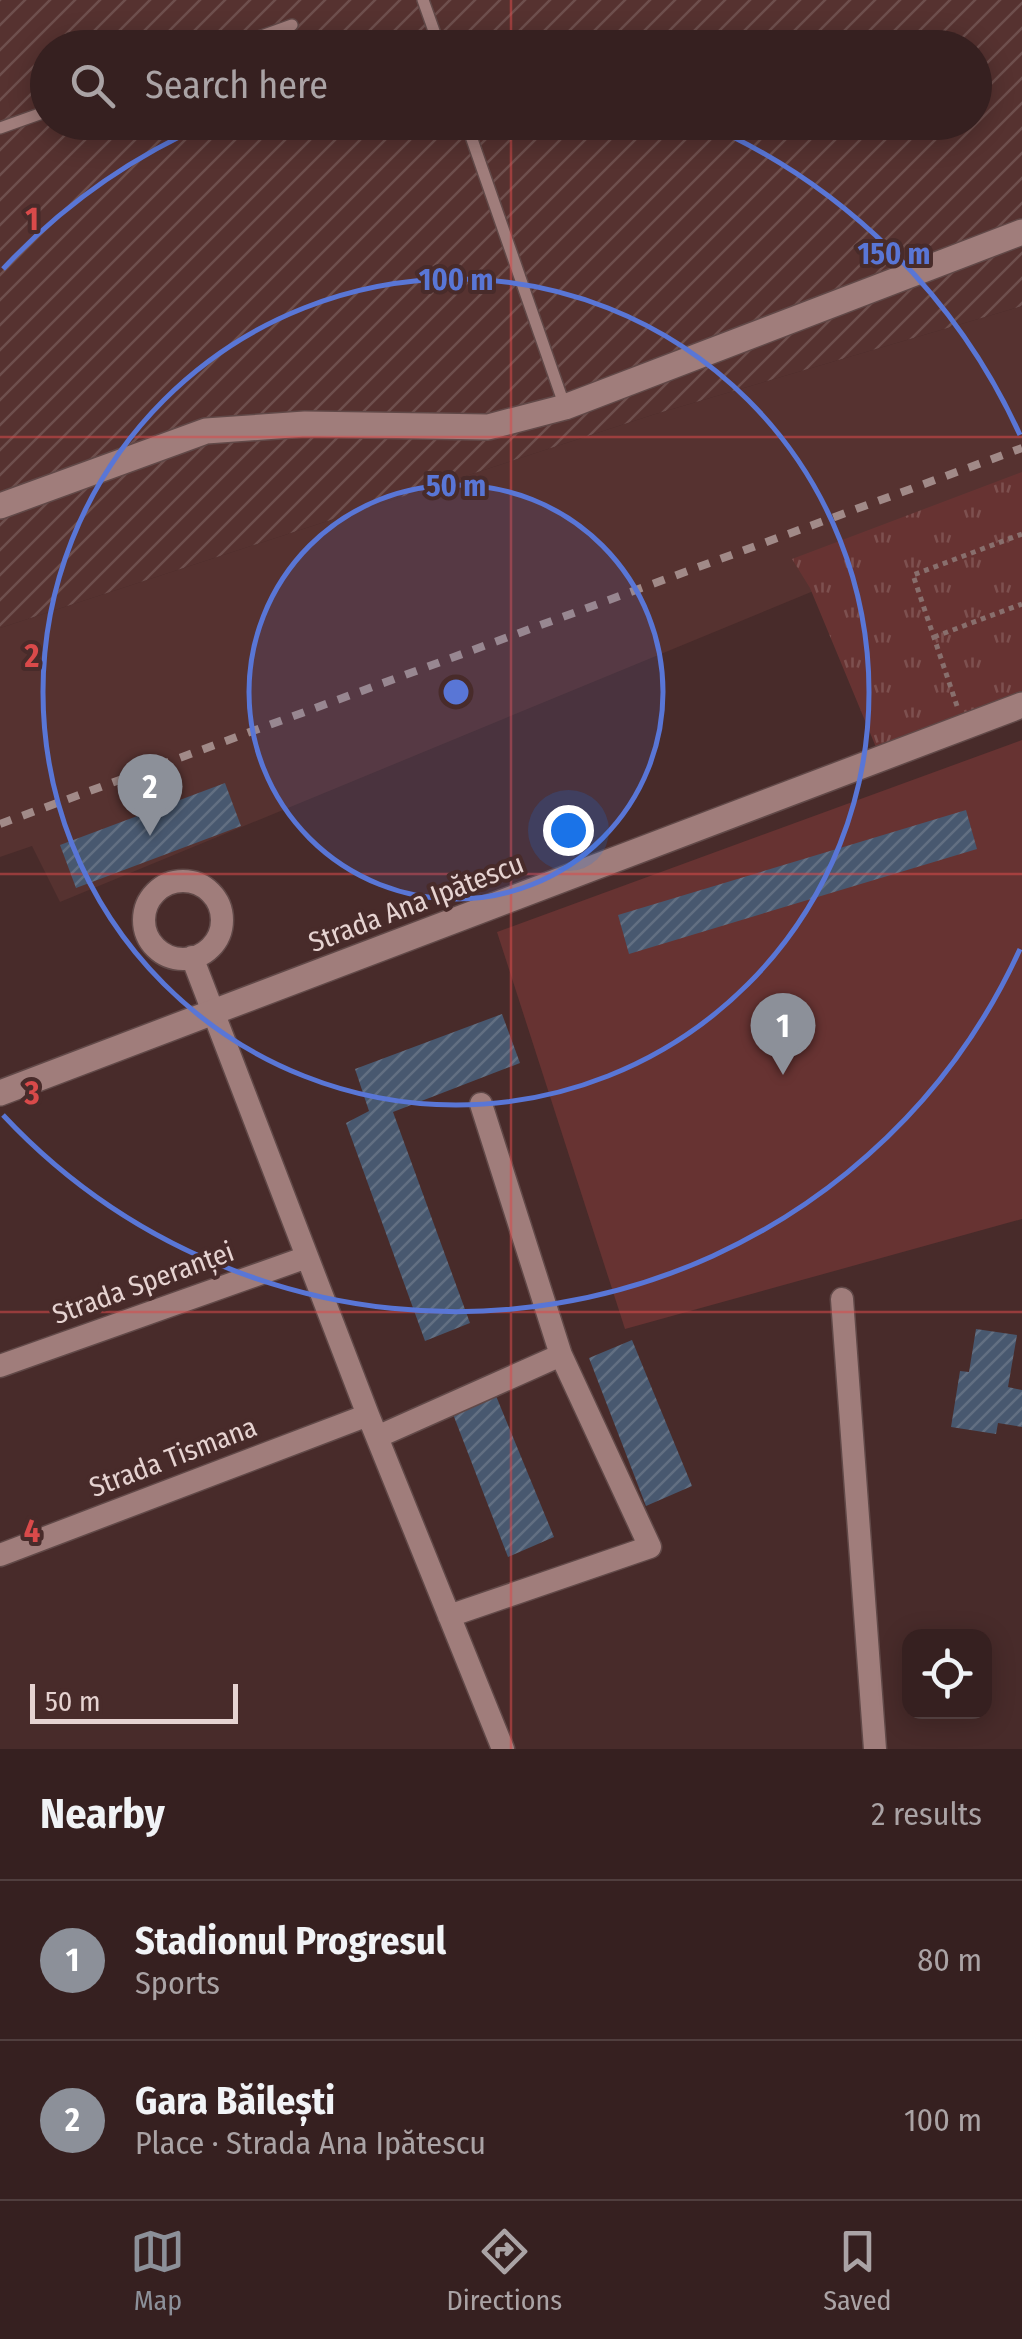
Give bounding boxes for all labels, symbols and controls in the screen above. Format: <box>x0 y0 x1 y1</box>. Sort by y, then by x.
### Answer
search box <box>30 30 992 140</box>
icon: search <box>65 58 120 113</box>
text: Search here <box>145 62 328 108</box>
text: 1 <box>25 200 39 238</box>
text: 150 m <box>858 236 930 272</box>
text: 100 m <box>419 262 493 298</box>
text: 50 m <box>426 468 486 504</box>
text: 2 <box>24 637 40 675</box>
centre of rings <box>438 674 474 710</box>
pin: 2 <box>118 754 182 836</box>
your location <box>543 805 594 856</box>
street label: Strada Ana Ipătescu <box>304 847 528 959</box>
pin: 1 <box>750 992 816 1075</box>
text: 3 <box>23 1074 40 1112</box>
street label: Strada Speranței <box>48 1235 239 1332</box>
street label: Strada Tismana <box>85 1410 261 1504</box>
text: 4 <box>24 1512 40 1550</box>
map controls <box>902 1629 992 1719</box>
button: locate <box>902 1629 992 1719</box>
scale bar <box>30 1679 238 1724</box>
text: 50 m <box>45 1685 101 1718</box>
text: Nearby <box>40 1789 165 1839</box>
text: 2 results <box>871 1795 982 1833</box>
text: Stadionul Progresul <box>135 1918 446 1964</box>
text: 1 <box>66 1941 79 1979</box>
text: 80 m <box>917 1941 982 1979</box>
text: Sports <box>135 1964 220 2002</box>
text: Gara Băilești <box>135 2078 335 2124</box>
text: 2 <box>65 2101 80 2139</box>
text: 100 m <box>904 2101 982 2139</box>
text: Place · Strada Ana Ipătescu <box>135 2124 486 2162</box>
tab: Map <box>130 2224 185 2317</box>
tab: Directions <box>446 2224 562 2317</box>
tab: Saved <box>823 2224 892 2317</box>

